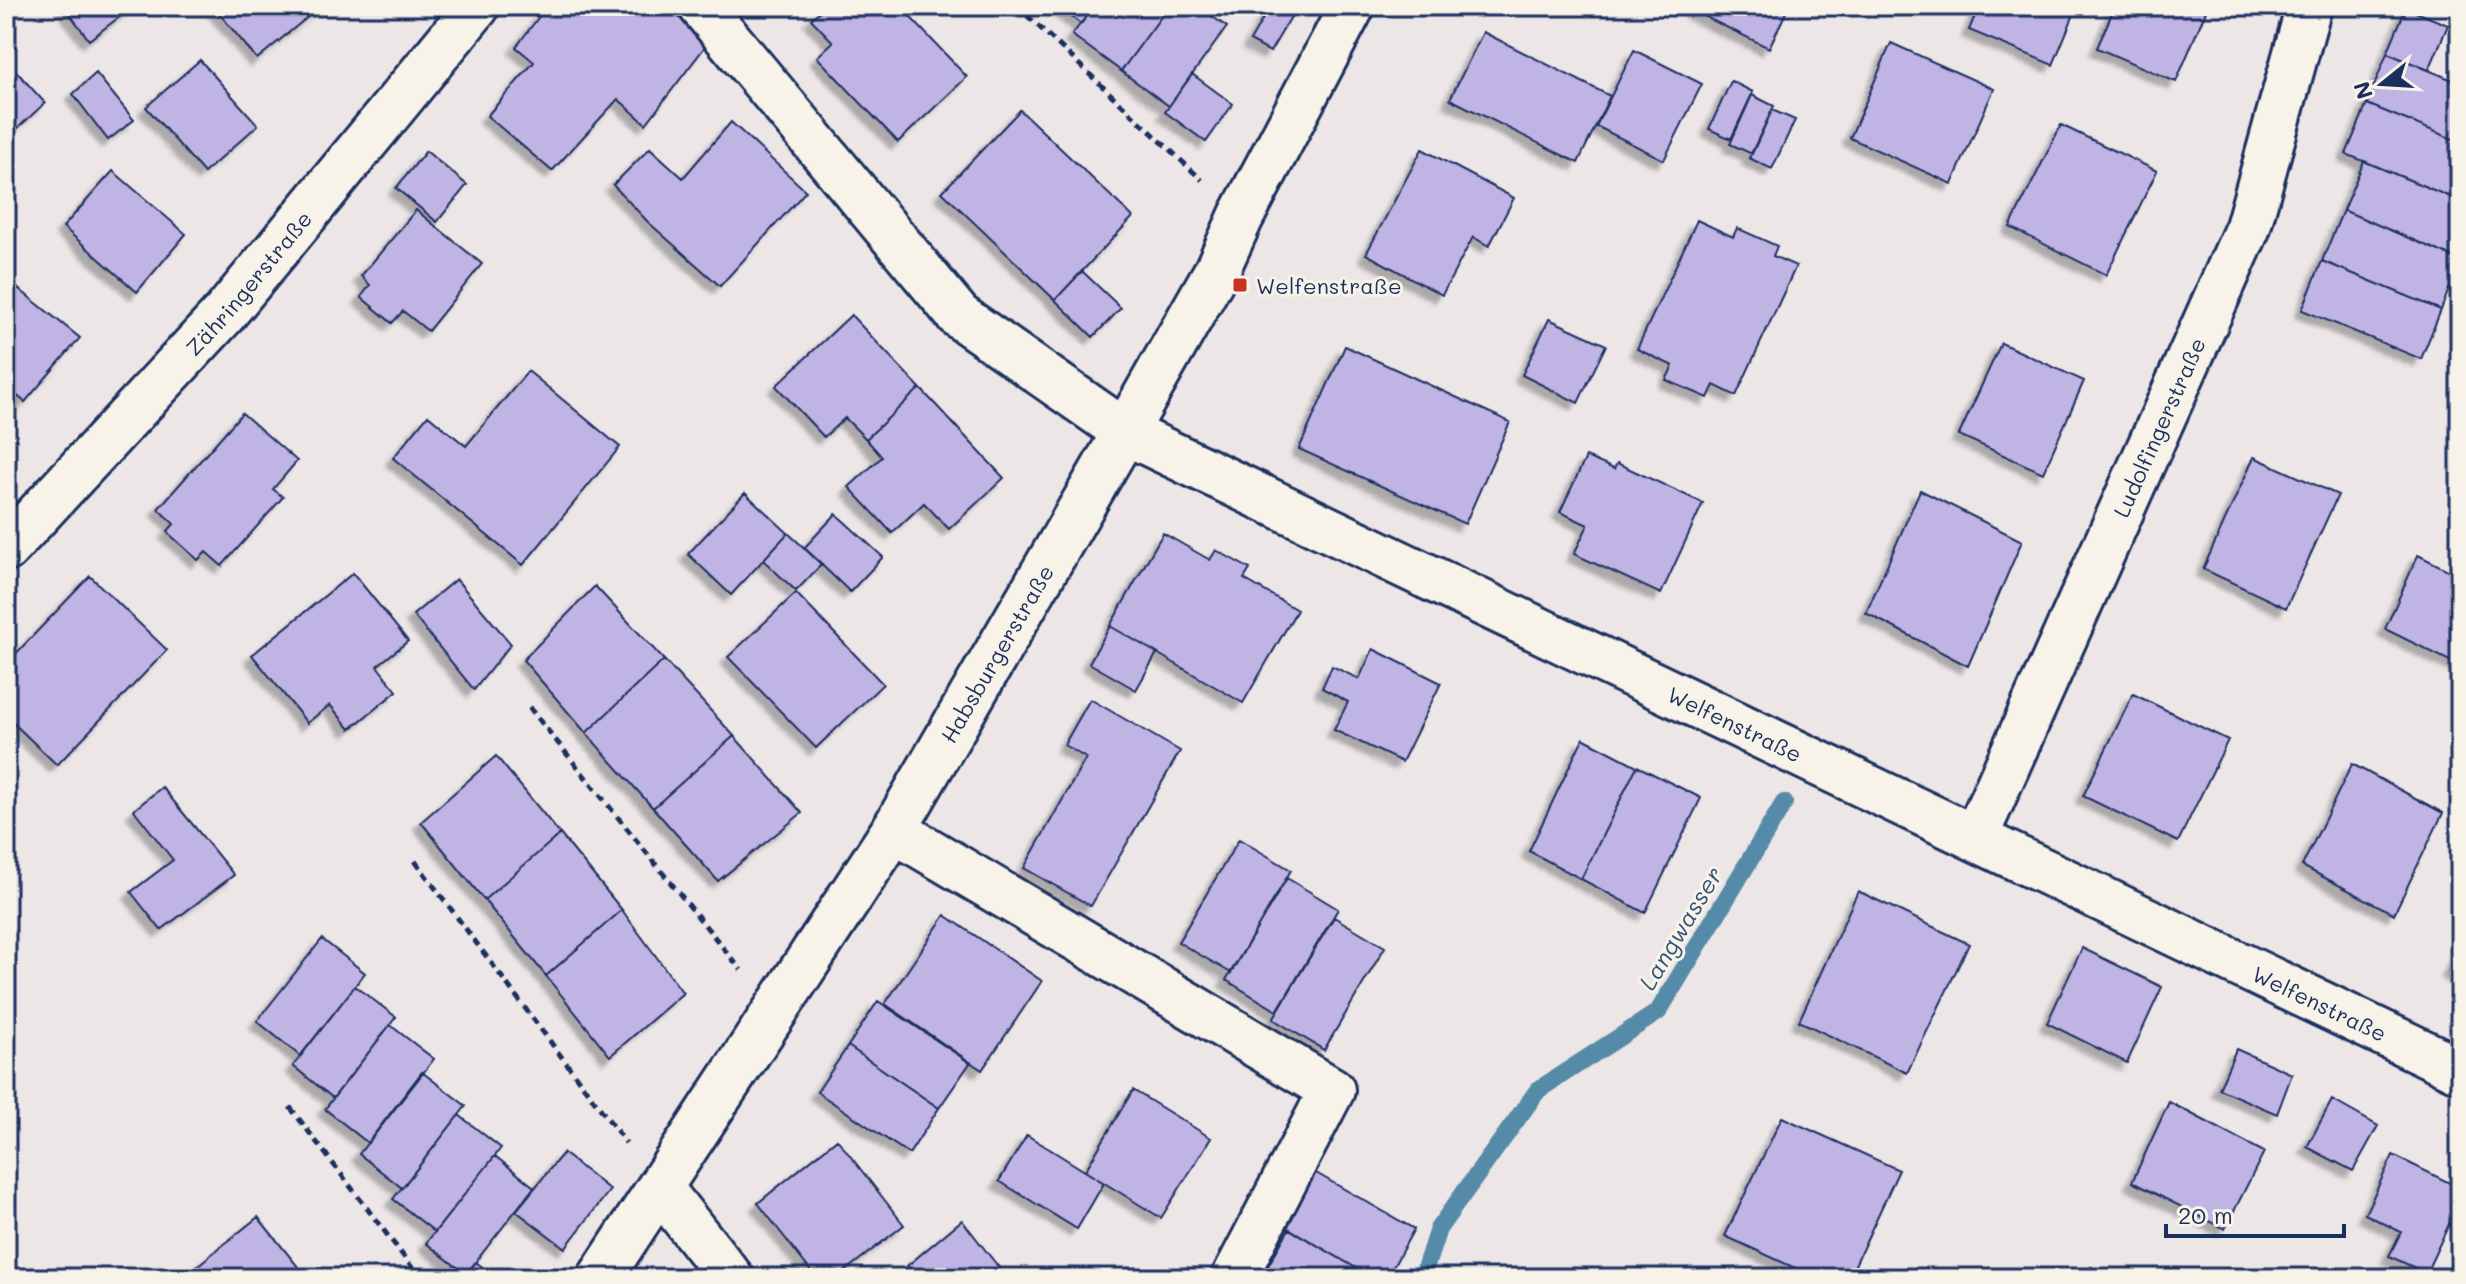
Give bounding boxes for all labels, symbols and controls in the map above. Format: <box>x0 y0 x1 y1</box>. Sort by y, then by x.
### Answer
north arrow <box>2342 44 2422 124</box>
text: N <box>2346 78 2379 103</box>
street label: Zähringerstraße <box>179 204 318 361</box>
place label: Welfenstraße <box>1256 271 1402 300</box>
marker: Welfenstraße <box>1231 276 1249 294</box>
street label: Ludolfingerstraße <box>2106 333 2211 522</box>
street label: Habsburgerstraße <box>933 559 1060 748</box>
street label: Welfenstraße <box>1663 679 1807 768</box>
water label: Langwasser <box>1631 861 1729 995</box>
street label: Welfenstraße <box>2248 958 2392 1047</box>
scale bar <box>2166 1188 2344 1238</box>
text: 20 m <box>2178 1199 2233 1230</box>

